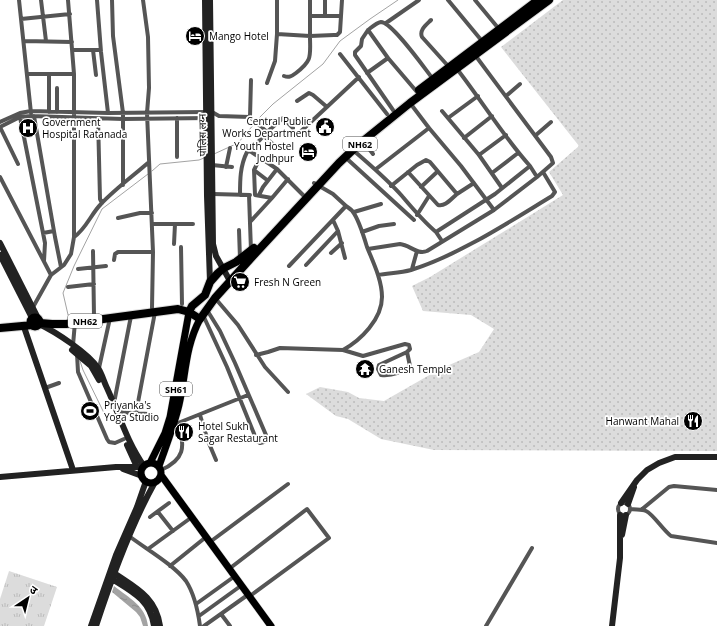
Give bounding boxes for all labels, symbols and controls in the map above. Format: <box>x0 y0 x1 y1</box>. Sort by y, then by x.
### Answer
hotel icon: Mango Hotel <box>184 25 206 47</box>
place label: Mango Hotel <box>209 29 269 43</box>
street label: पोलिस लय्न <box>195 113 209 156</box>
place label: Central Public Works Department <box>222 114 311 140</box>
place label: Government Hospital Ratanada <box>42 115 127 141</box>
public building icon: Central Public Works Department <box>314 116 336 138</box>
hospital icon: Government Hospital Ratanada <box>17 117 39 139</box>
road number: NH62 <box>343 137 377 151</box>
place label: Youth Hostel Jodhpur <box>234 139 294 165</box>
hotel icon: Youth Hostel Jodhpur <box>297 141 319 163</box>
supermarket icon: Fresh N Green <box>229 271 251 293</box>
place label: Fresh N Green <box>254 275 321 289</box>
road number: NH62 <box>68 314 102 328</box>
temple icon: Ganesh Temple <box>354 358 376 380</box>
place label: Ganesh Temple <box>379 362 452 376</box>
road number: SH61 <box>160 382 192 396</box>
place label: Priyanka's Yoga Studio <box>104 398 159 424</box>
sports icon: Priyanka's Yoga Studio <box>79 400 101 422</box>
restaurant icon: Hanwant Mahal <box>682 410 704 432</box>
place label: Hanwant Mahal <box>606 414 679 428</box>
place label: Hotel Sukh Sagar Restaurant <box>198 419 278 445</box>
restaurant icon: Hotel Sukh Sagar Restaurant <box>173 421 195 443</box>
north arrow <box>8 578 48 618</box>
text: उ <box>27 581 41 598</box>

